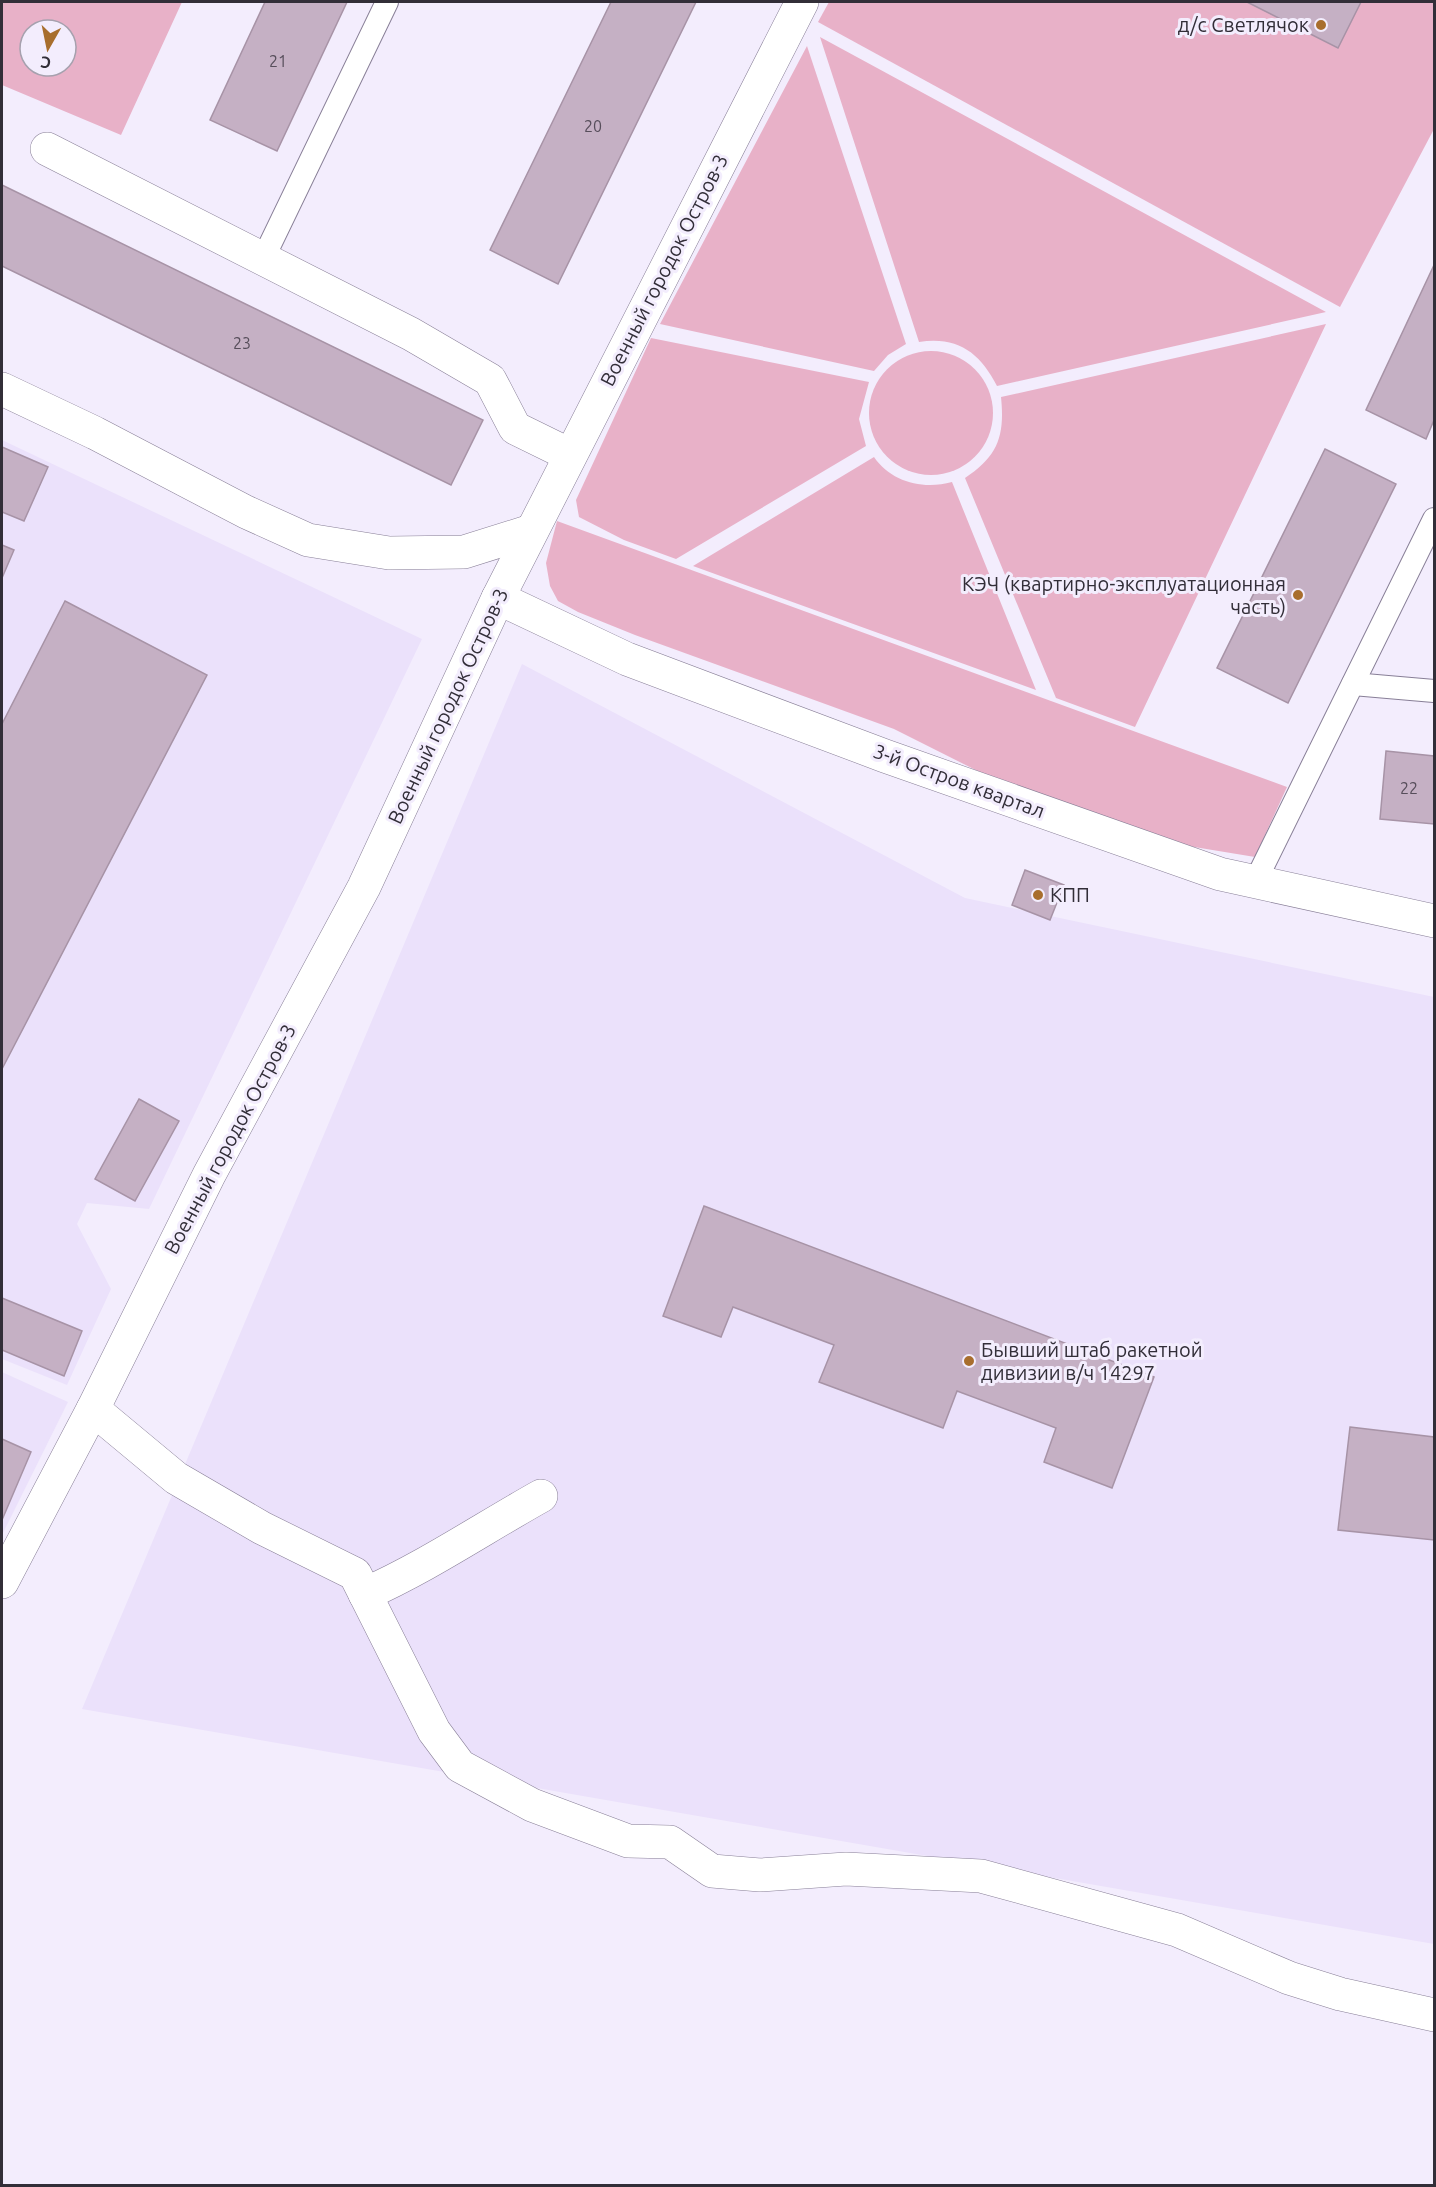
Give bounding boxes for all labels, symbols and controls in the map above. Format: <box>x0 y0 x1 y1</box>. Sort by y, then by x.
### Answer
place label: д/с Светлячок <box>1178 13 1309 36</box>
north arrow <box>18 18 78 78</box>
marker: д/с Светлячок <box>1314 18 1328 32</box>
house number: 21 <box>269 52 287 70</box>
text: С <box>39 53 52 73</box>
house number: 20 <box>584 117 602 135</box>
street label: Военный городок Остров-3 <box>595 150 732 390</box>
house number: 23 <box>233 334 251 352</box>
place label: КЭЧ (квартирно-эксплуатационная часть) <box>962 572 1286 618</box>
street label: Военный городок Остров-3 <box>383 584 512 827</box>
marker: КЭЧ (квартирно-эксплуатационная часть) <box>1291 588 1305 602</box>
street label: 3-й Остров квартал <box>870 739 1048 822</box>
house number: 22 <box>1400 779 1418 797</box>
place label: КПП <box>1050 883 1090 906</box>
marker: КПП <box>1031 888 1045 902</box>
street label: Военный городок Остров-3 <box>159 1020 300 1258</box>
place label: Бывший штаб ракетной дивизии в/ч 14297 <box>981 1338 1203 1384</box>
marker: Бывший штаб ракетной дивизии в/ч 14297 <box>962 1354 976 1368</box>

